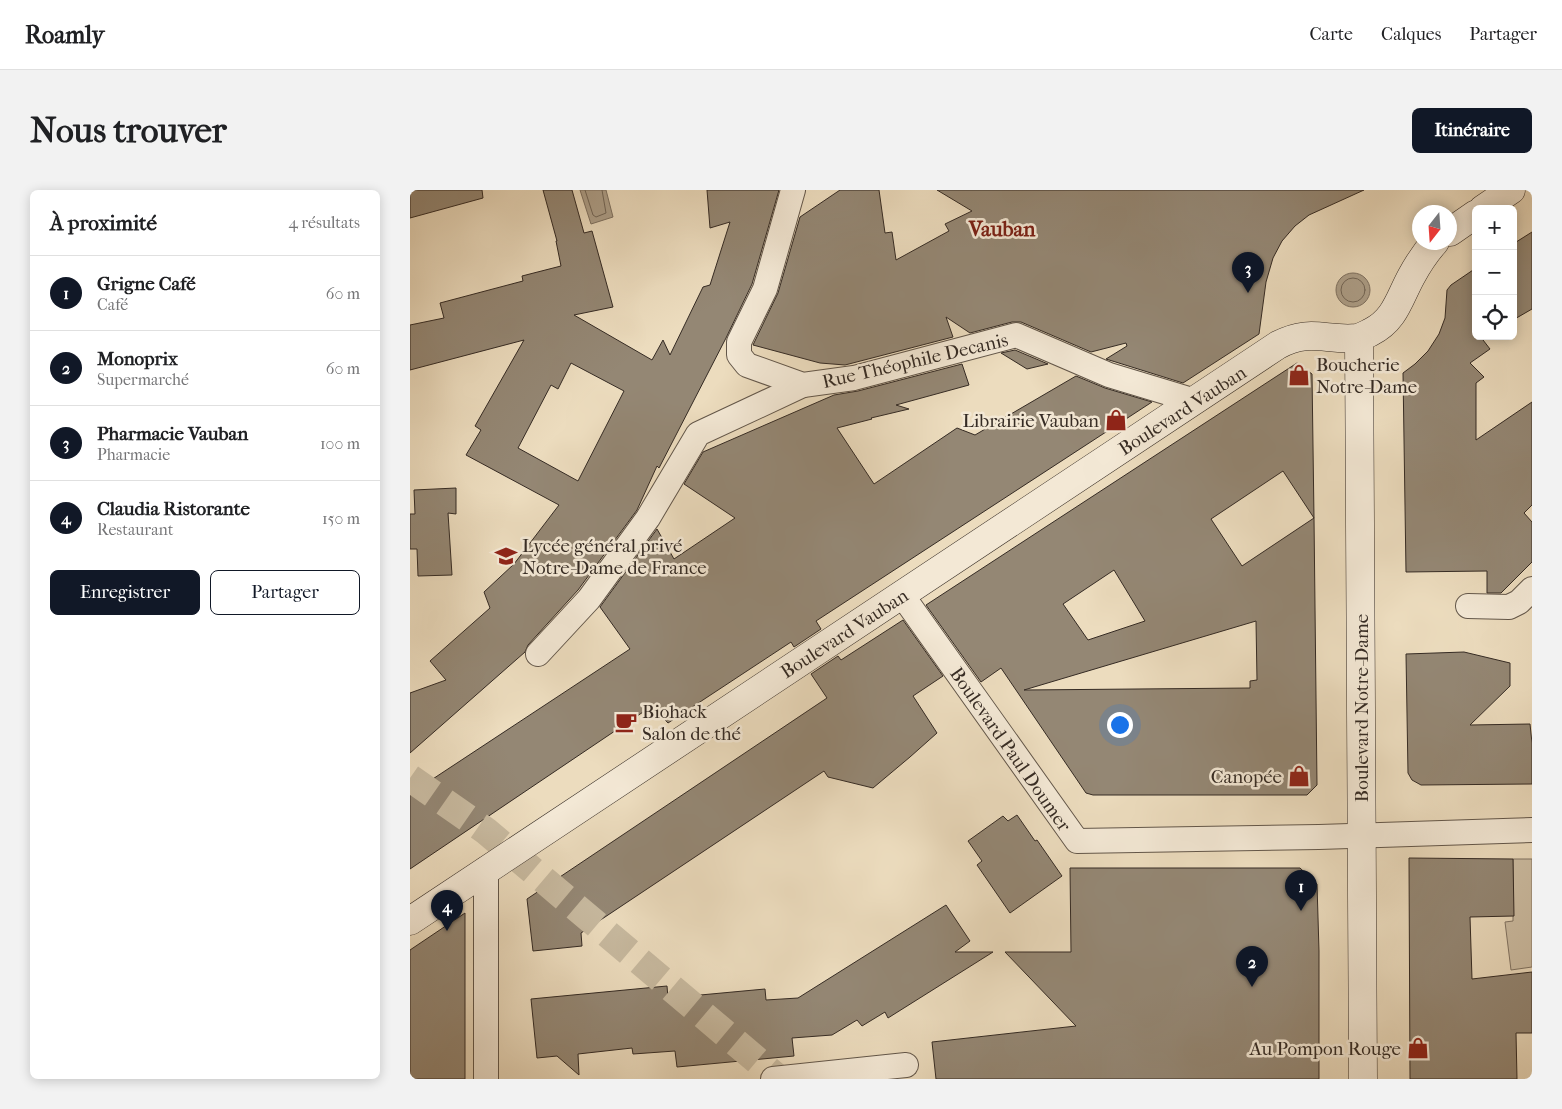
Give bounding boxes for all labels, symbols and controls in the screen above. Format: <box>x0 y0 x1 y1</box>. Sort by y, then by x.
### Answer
text: Roamly <box>25 21 104 49</box>
text: Carte <box>1310 24 1353 45</box>
text: Calques <box>1381 24 1441 45</box>
text: Partager <box>1469 24 1537 45</box>
button: Itinéraire <box>1412 108 1532 153</box>
text: Nous trouver <box>30 110 227 151</box>
north arrow <box>1412 205 1457 250</box>
map controls <box>1472 205 1517 340</box>
button: + <box>1472 205 1517 250</box>
text: À proximité <box>50 211 157 235</box>
text: 4 résultats <box>288 213 360 232</box>
district label: Vauban <box>968 217 1036 241</box>
button: − <box>1472 250 1517 295</box>
pin: 3 <box>1232 252 1264 293</box>
text: Grigne Café <box>97 273 196 295</box>
text: 1 <box>63 284 69 303</box>
text: 60 m <box>326 284 360 303</box>
text: Café <box>97 295 128 314</box>
button: locate <box>1472 295 1517 340</box>
street label: Rue Théophile Decanis <box>820 329 1010 393</box>
text: Monoprix <box>97 348 178 370</box>
place label: Boucherie Notre-Dame <box>1316 354 1417 398</box>
text: 2 <box>62 359 70 378</box>
text: 60 m <box>326 359 360 378</box>
street label: Boulevard Vauban <box>1115 361 1250 460</box>
shop icon: Boucherie Notre-Dame <box>1286 362 1312 388</box>
text: Supermarché <box>97 370 189 389</box>
shop icon: Librairie Vauban <box>1103 407 1129 433</box>
place label: Librairie Vauban <box>962 410 1099 432</box>
text: Pharmacie Vauban <box>97 423 248 445</box>
text: 3 <box>63 434 69 453</box>
text: 100 m <box>320 434 360 453</box>
text: Pharmacie <box>97 445 170 464</box>
text: Claudia Ristorante <box>97 498 250 520</box>
text: 4 <box>61 509 71 528</box>
text: 150 m <box>322 509 360 528</box>
text: Restaurant <box>97 520 173 539</box>
place label: Lycée général privé Notre-Dame de France <box>522 535 707 579</box>
school or university icon: Lycée général privé Notre-Dame de France <box>493 543 519 569</box>
button: Enregistrer <box>50 570 200 615</box>
button: Partager <box>210 570 360 615</box>
street label: Boulevard Vauban <box>777 584 912 683</box>
street label: Boulevard Notre-Dame <box>1351 614 1373 802</box>
street label: Boulevard Paul Doumer <box>945 663 1076 837</box>
place label: Biohack Salon de thé <box>642 701 741 745</box>
cafe icon: Biohack Salon de thé <box>613 709 639 735</box>
your location <box>1107 712 1133 738</box>
shop icon: Canopée <box>1286 763 1312 789</box>
place label: Canopée <box>1211 766 1282 788</box>
pin: 1 <box>1285 870 1317 911</box>
pin: 4 <box>431 890 463 931</box>
pin: 2 <box>1236 946 1268 987</box>
shop icon: Au Pompon Rouge <box>1405 1035 1431 1061</box>
place label: Au Pompon Rouge <box>1248 1038 1401 1060</box>

